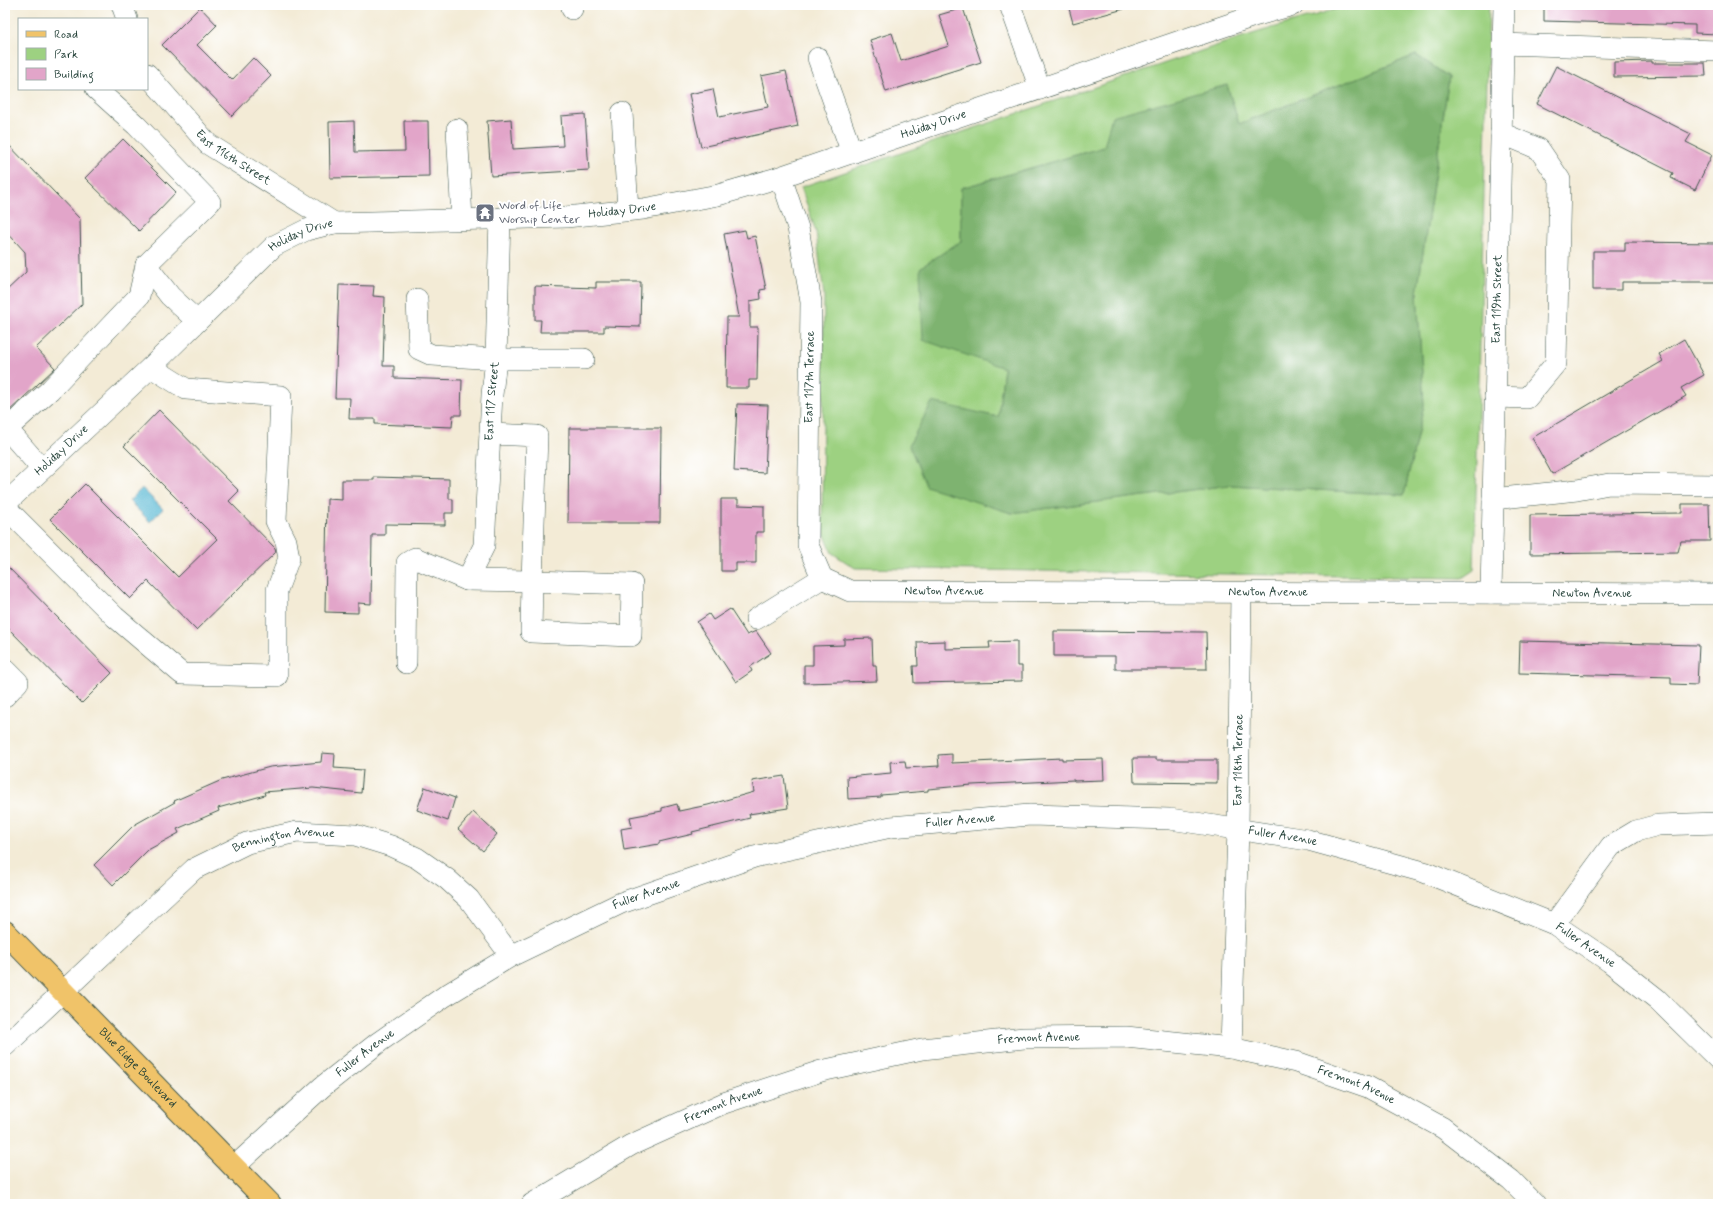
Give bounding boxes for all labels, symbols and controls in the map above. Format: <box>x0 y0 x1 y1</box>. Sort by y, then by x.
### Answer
legend <box>18 18 148 90</box>
text: Road <box>54 27 78 43</box>
text: Park <box>54 47 78 63</box>
text: Building <box>54 67 94 84</box>
street label: Holiday Drive <box>899 106 968 143</box>
street label: East 116th Street <box>191 127 274 189</box>
place label: Word of Life Worship Center <box>499 198 580 228</box>
street label: Holiday Drive <box>588 199 657 223</box>
temple icon: Word of Life Worship Center <box>474 202 496 224</box>
street label: Holiday Drive <box>265 216 335 255</box>
street label: East 119th Street <box>1489 254 1506 344</box>
street label: East 117th Terrace <box>801 330 819 423</box>
street label: East 117 Street <box>482 361 504 441</box>
street label: Holiday Drive <box>32 421 92 480</box>
street label: Newton Avenue <box>904 583 984 599</box>
street label: Newton Avenue <box>1228 584 1308 601</box>
street label: Newton Avenue <box>1552 585 1632 602</box>
street label: East 118th Terrace <box>1230 714 1247 806</box>
street label: Fuller Avenue <box>925 810 996 832</box>
street label: Fuller Avenue <box>1247 823 1320 850</box>
street label: Bennington Avenue <box>230 824 335 857</box>
street label: Fuller Avenue <box>610 875 682 914</box>
street label: Fuller Avenue <box>1552 919 1620 972</box>
street label: Blue Ridge Boulevard <box>95 1025 180 1111</box>
street label: Fuller Avenue <box>333 1025 398 1081</box>
street label: Fremont Avenue <box>996 1029 1080 1049</box>
street label: Fremont Avenue <box>1315 1062 1398 1108</box>
street label: Fremont Avenue <box>682 1083 765 1128</box>

